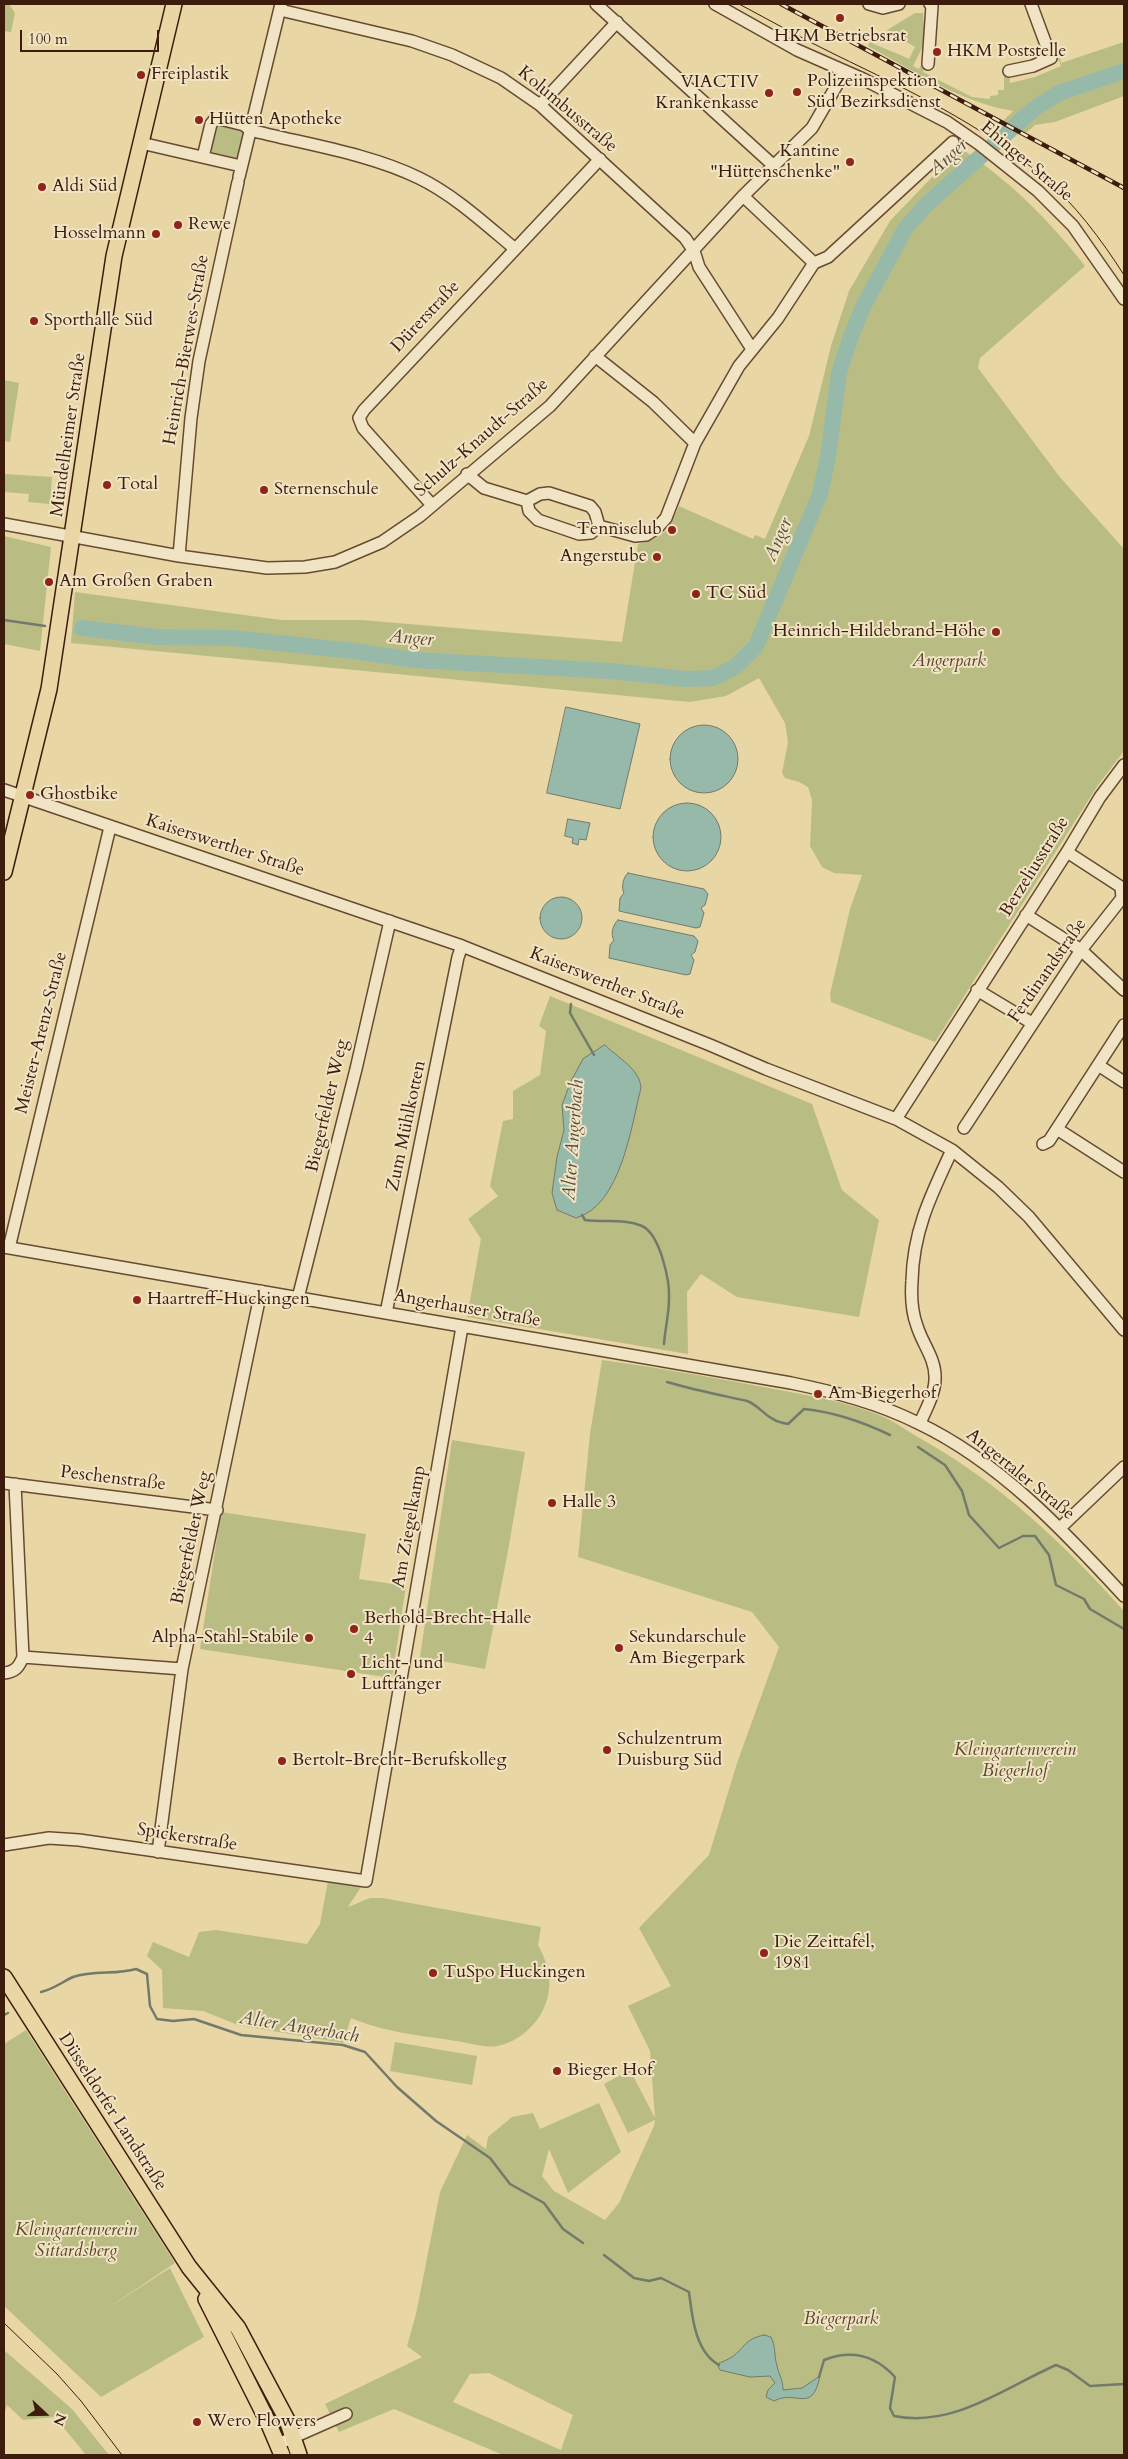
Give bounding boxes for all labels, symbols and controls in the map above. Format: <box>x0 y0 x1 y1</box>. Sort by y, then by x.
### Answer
marker: HKM Betriebsrat <box>834 12 846 24</box>
scale bar <box>22 20 161 52</box>
place label: HKM Betriebsrat <box>774 26 906 48</box>
text: 100 m <box>28 29 68 49</box>
place label: HKM Poststelle <box>947 41 1067 63</box>
marker: HKM Poststelle <box>931 46 943 58</box>
street label: Kolumbusstraße <box>513 62 621 158</box>
place label: Freiplastik <box>151 64 229 86</box>
marker: Freiplastik <box>135 69 147 81</box>
place label: Polizeiinspektion Süd Bezirksdienst <box>807 71 941 114</box>
place label: VIACTIV Krankenkasse <box>655 72 759 115</box>
marker: Polizeiinspektion Süd Bezirksdienst <box>791 86 803 98</box>
marker: VIACTIV Krankenkasse <box>763 87 775 99</box>
place label: Hütten Apotheke <box>209 109 342 131</box>
marker: Hütten Apotheke <box>193 114 205 126</box>
street label: Ehinger Straße <box>975 117 1077 207</box>
water label: Anger <box>925 134 973 182</box>
place label: Kantine "Hüttenschenke" <box>710 141 840 183</box>
marker: Kantine "Hüttenschenke" <box>844 156 856 168</box>
place label: Aldi Süd <box>52 176 117 198</box>
marker: Aldi Süd <box>36 181 48 193</box>
place label: Rewe <box>188 214 231 236</box>
marker: Rewe <box>172 219 184 231</box>
place label: Hosselmann <box>53 223 146 245</box>
marker: Hosselmann <box>150 228 162 240</box>
street label: Heinrich-Bierwes-Straße <box>160 253 214 447</box>
street label: Dürerstraße <box>387 276 465 358</box>
place label: Sporthalle Süd <box>44 310 153 332</box>
marker: Sporthalle Süd <box>28 315 40 327</box>
street label: Mündelheimer Straße <box>47 352 91 518</box>
street label: Schulz-Knaudt-Straße <box>411 374 553 502</box>
place label: Total <box>117 474 158 496</box>
marker: Total <box>101 479 113 491</box>
place label: Sternenschule <box>274 479 379 501</box>
marker: Sternenschule <box>258 484 270 496</box>
water label: Anger <box>760 515 798 565</box>
place label: Tennisclub <box>577 519 662 541</box>
marker: Tennisclub <box>666 524 678 536</box>
place label: Angerstube <box>560 546 647 568</box>
marker: Angerstube <box>651 551 663 563</box>
place label: Am Großen Graben <box>59 571 213 593</box>
marker: Am Großen Graben <box>43 576 55 588</box>
place label: TC Süd <box>706 583 766 605</box>
marker: TC Süd <box>690 588 702 600</box>
place label: Heinrich-Hildebrand-Höhe <box>773 621 986 643</box>
water label: Anger <box>388 626 434 652</box>
marker: Heinrich-Hildebrand-Höhe <box>990 626 1002 638</box>
park label: Angerpark <box>912 651 986 673</box>
place label: Ghostbike <box>40 784 118 806</box>
marker: Ghostbike <box>24 789 36 801</box>
street label: Kaiserswerther Straße <box>143 810 307 882</box>
street label: Berzeliusstraße <box>996 813 1074 921</box>
street label: Ferdinandstraße <box>1004 915 1092 1027</box>
street label: Kaiserswerther Straße <box>526 943 688 1025</box>
street label: Meister-Arenz-Straße <box>11 950 73 1116</box>
street label: Biegerfelder Weg <box>302 1037 354 1175</box>
street label: Zum Mühlkotten <box>383 1059 431 1193</box>
water label: Alter Angerbach <box>558 1079 590 1201</box>
street label: Angerhauser Straße <box>392 1285 542 1333</box>
place label: Haartreff-Huckingen <box>147 1289 310 1311</box>
marker: Haartreff-Huckingen <box>131 1294 143 1306</box>
place label: Am Biegerhof <box>828 1383 936 1405</box>
marker: Am Biegerhof <box>812 1388 824 1400</box>
street label: Angertaler Straße <box>961 1425 1079 1525</box>
street label: Peschenstraße <box>59 1462 167 1496</box>
street label: Am Ziegelkamp <box>389 1464 431 1590</box>
street label: Biegerfelder Weg <box>167 1469 217 1607</box>
place label: Halle 3 <box>562 1492 616 1514</box>
marker: Halle 3 <box>546 1497 558 1509</box>
place label: Berhold-Brecht-Halle 4 <box>364 1608 532 1650</box>
marker: Berhold-Brecht-Halle 4 <box>348 1623 360 1635</box>
place label: Alpha-Stahl-Stabile <box>151 1627 299 1649</box>
place label: Sekundarschule Am Biegerpark <box>629 1627 747 1670</box>
marker: Alpha-Stahl-Stabile <box>303 1632 315 1644</box>
marker: Sekundarschule Am Biegerpark <box>613 1642 625 1654</box>
place label: Licht- und Luftfänger <box>361 1653 443 1696</box>
marker: Licht- und Luftfänger <box>345 1668 357 1680</box>
place label: Schulzentrum Duisburg Süd <box>617 1729 722 1772</box>
park label: Kleingartenverein Biegerhof <box>954 1740 1076 1782</box>
marker: Schulzentrum Duisburg Süd <box>601 1744 613 1756</box>
place label: Bertolt-Brecht-Berufskolleg <box>292 1750 507 1772</box>
marker: Bertolt-Brecht-Berufskolleg <box>276 1755 288 1767</box>
street label: Spickerstraße <box>135 1819 239 1857</box>
place label: Die Zeittafel, 1981 <box>774 1932 875 1975</box>
marker: Die Zeittafel, 1981 <box>758 1947 770 1959</box>
place label: TuSpo Huckingen <box>443 1962 586 1984</box>
marker: TuSpo Huckingen <box>427 1967 439 1979</box>
water label: Alter Angerbach <box>237 2007 361 2049</box>
street label: Düsseldorfer Landstraße <box>53 2029 171 2195</box>
place label: Bieger Hof <box>567 2060 652 2082</box>
marker: Bieger Hof <box>551 2065 563 2077</box>
park label: Kleingartenverein Sittardsberg <box>15 2220 137 2262</box>
park label: Biegerpark <box>804 2309 878 2331</box>
north arrow <box>20 2389 70 2439</box>
text: N <box>48 2410 71 2429</box>
place label: Wero Flowers <box>207 2411 316 2433</box>
marker: Wero Flowers <box>191 2416 203 2428</box>

